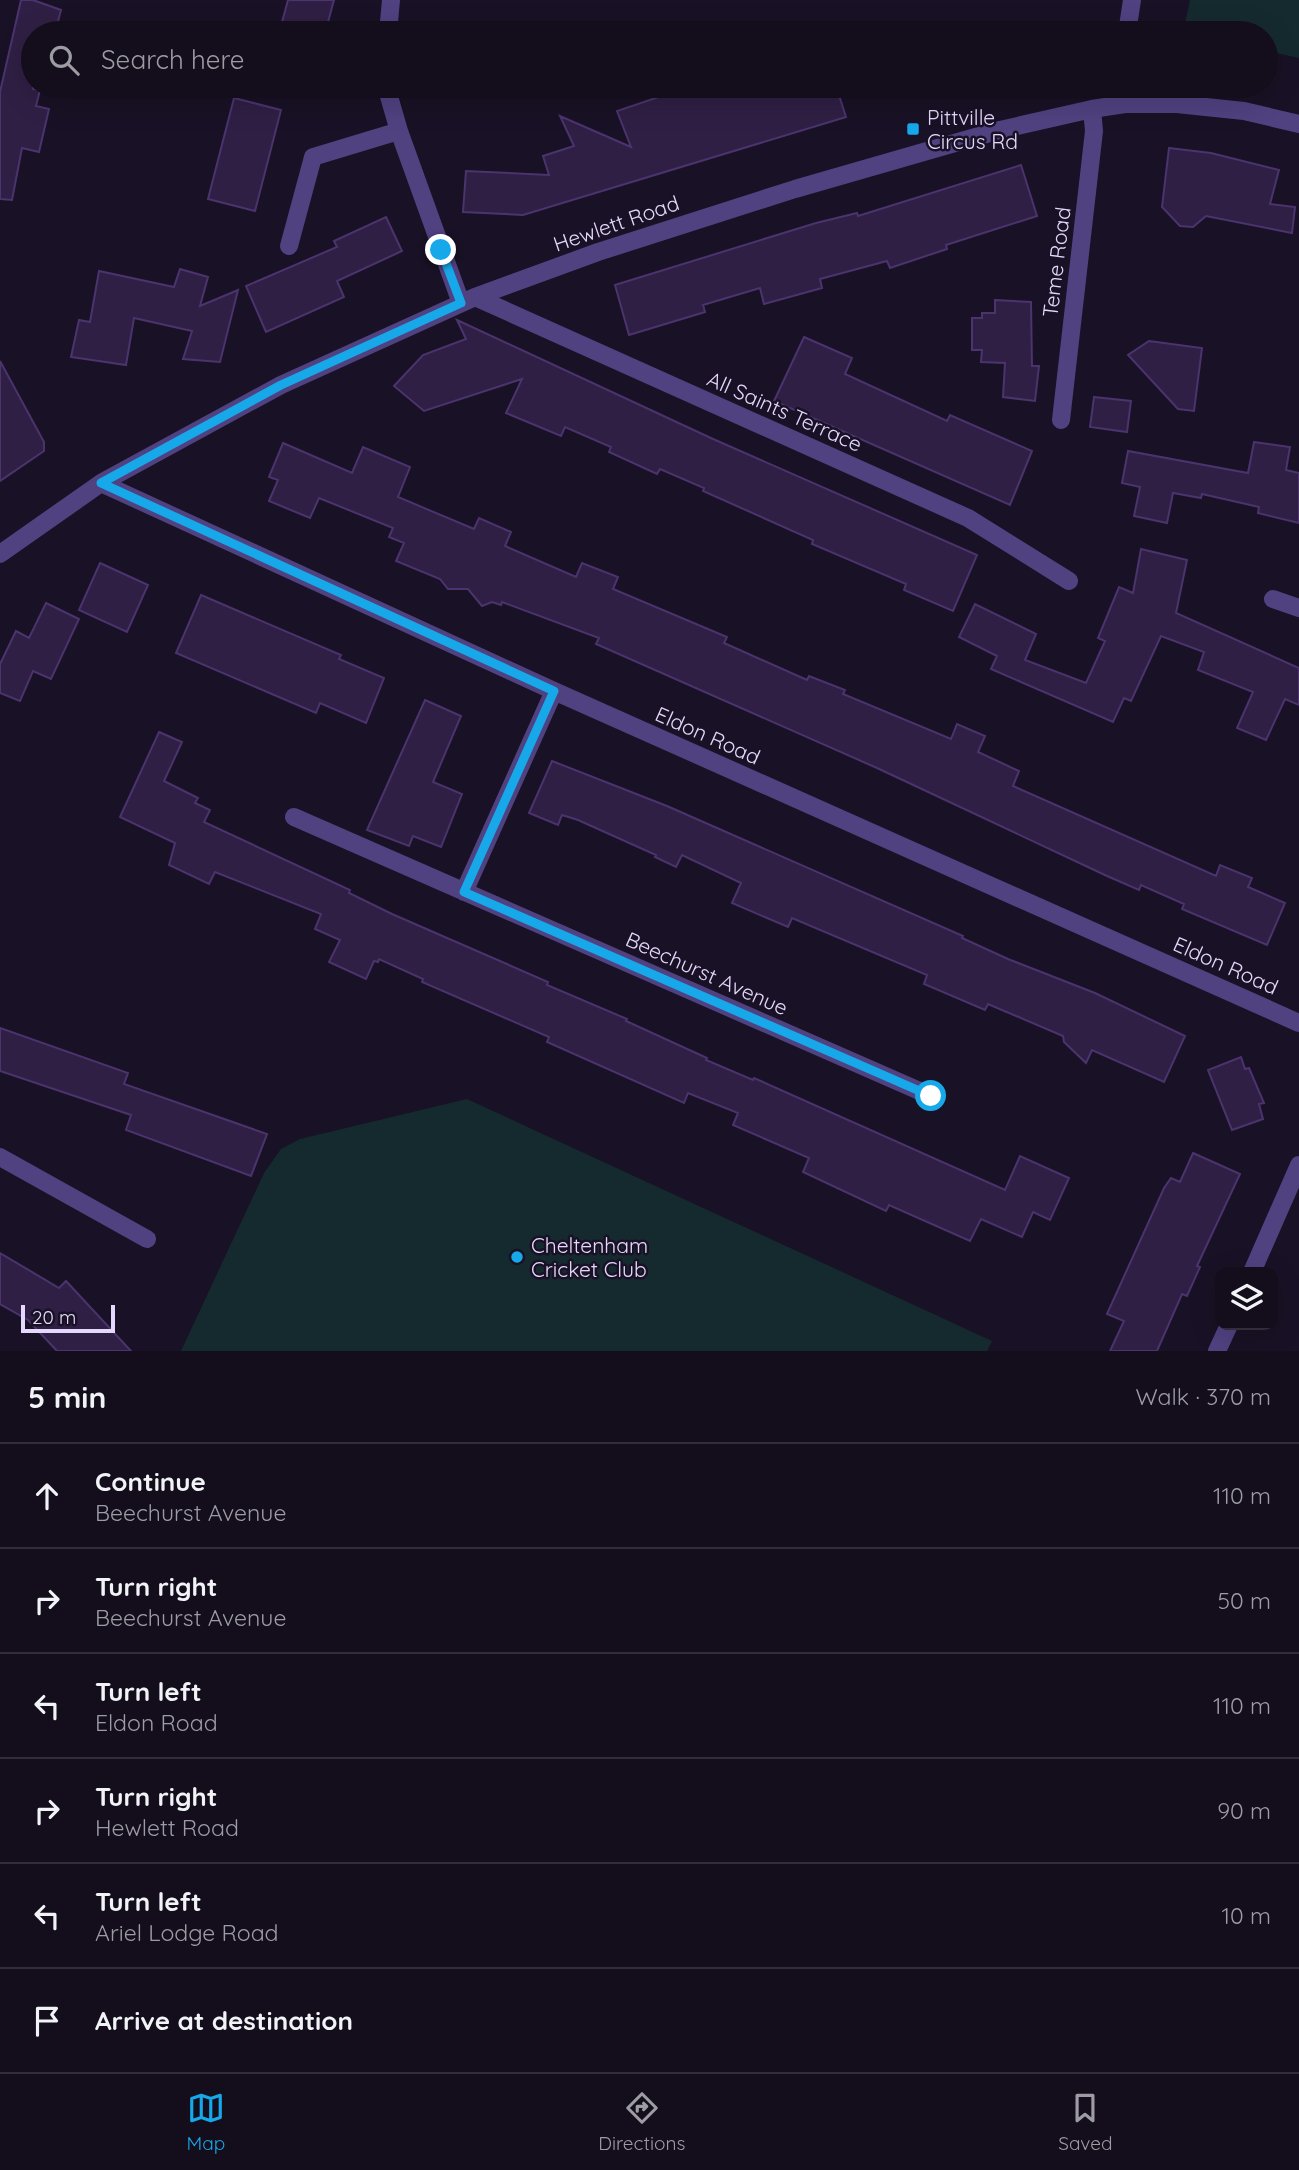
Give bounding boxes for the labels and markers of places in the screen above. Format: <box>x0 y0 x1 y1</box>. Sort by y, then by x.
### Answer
place label: Pittville Circus Rd <box>927 104 1018 154</box>
marker: Pittville Circus Rd <box>905 121 921 137</box>
place label: Cheltenham Cricket Club <box>531 1232 648 1282</box>
marker: Cheltenham Cricket Club <box>509 1249 525 1265</box>

